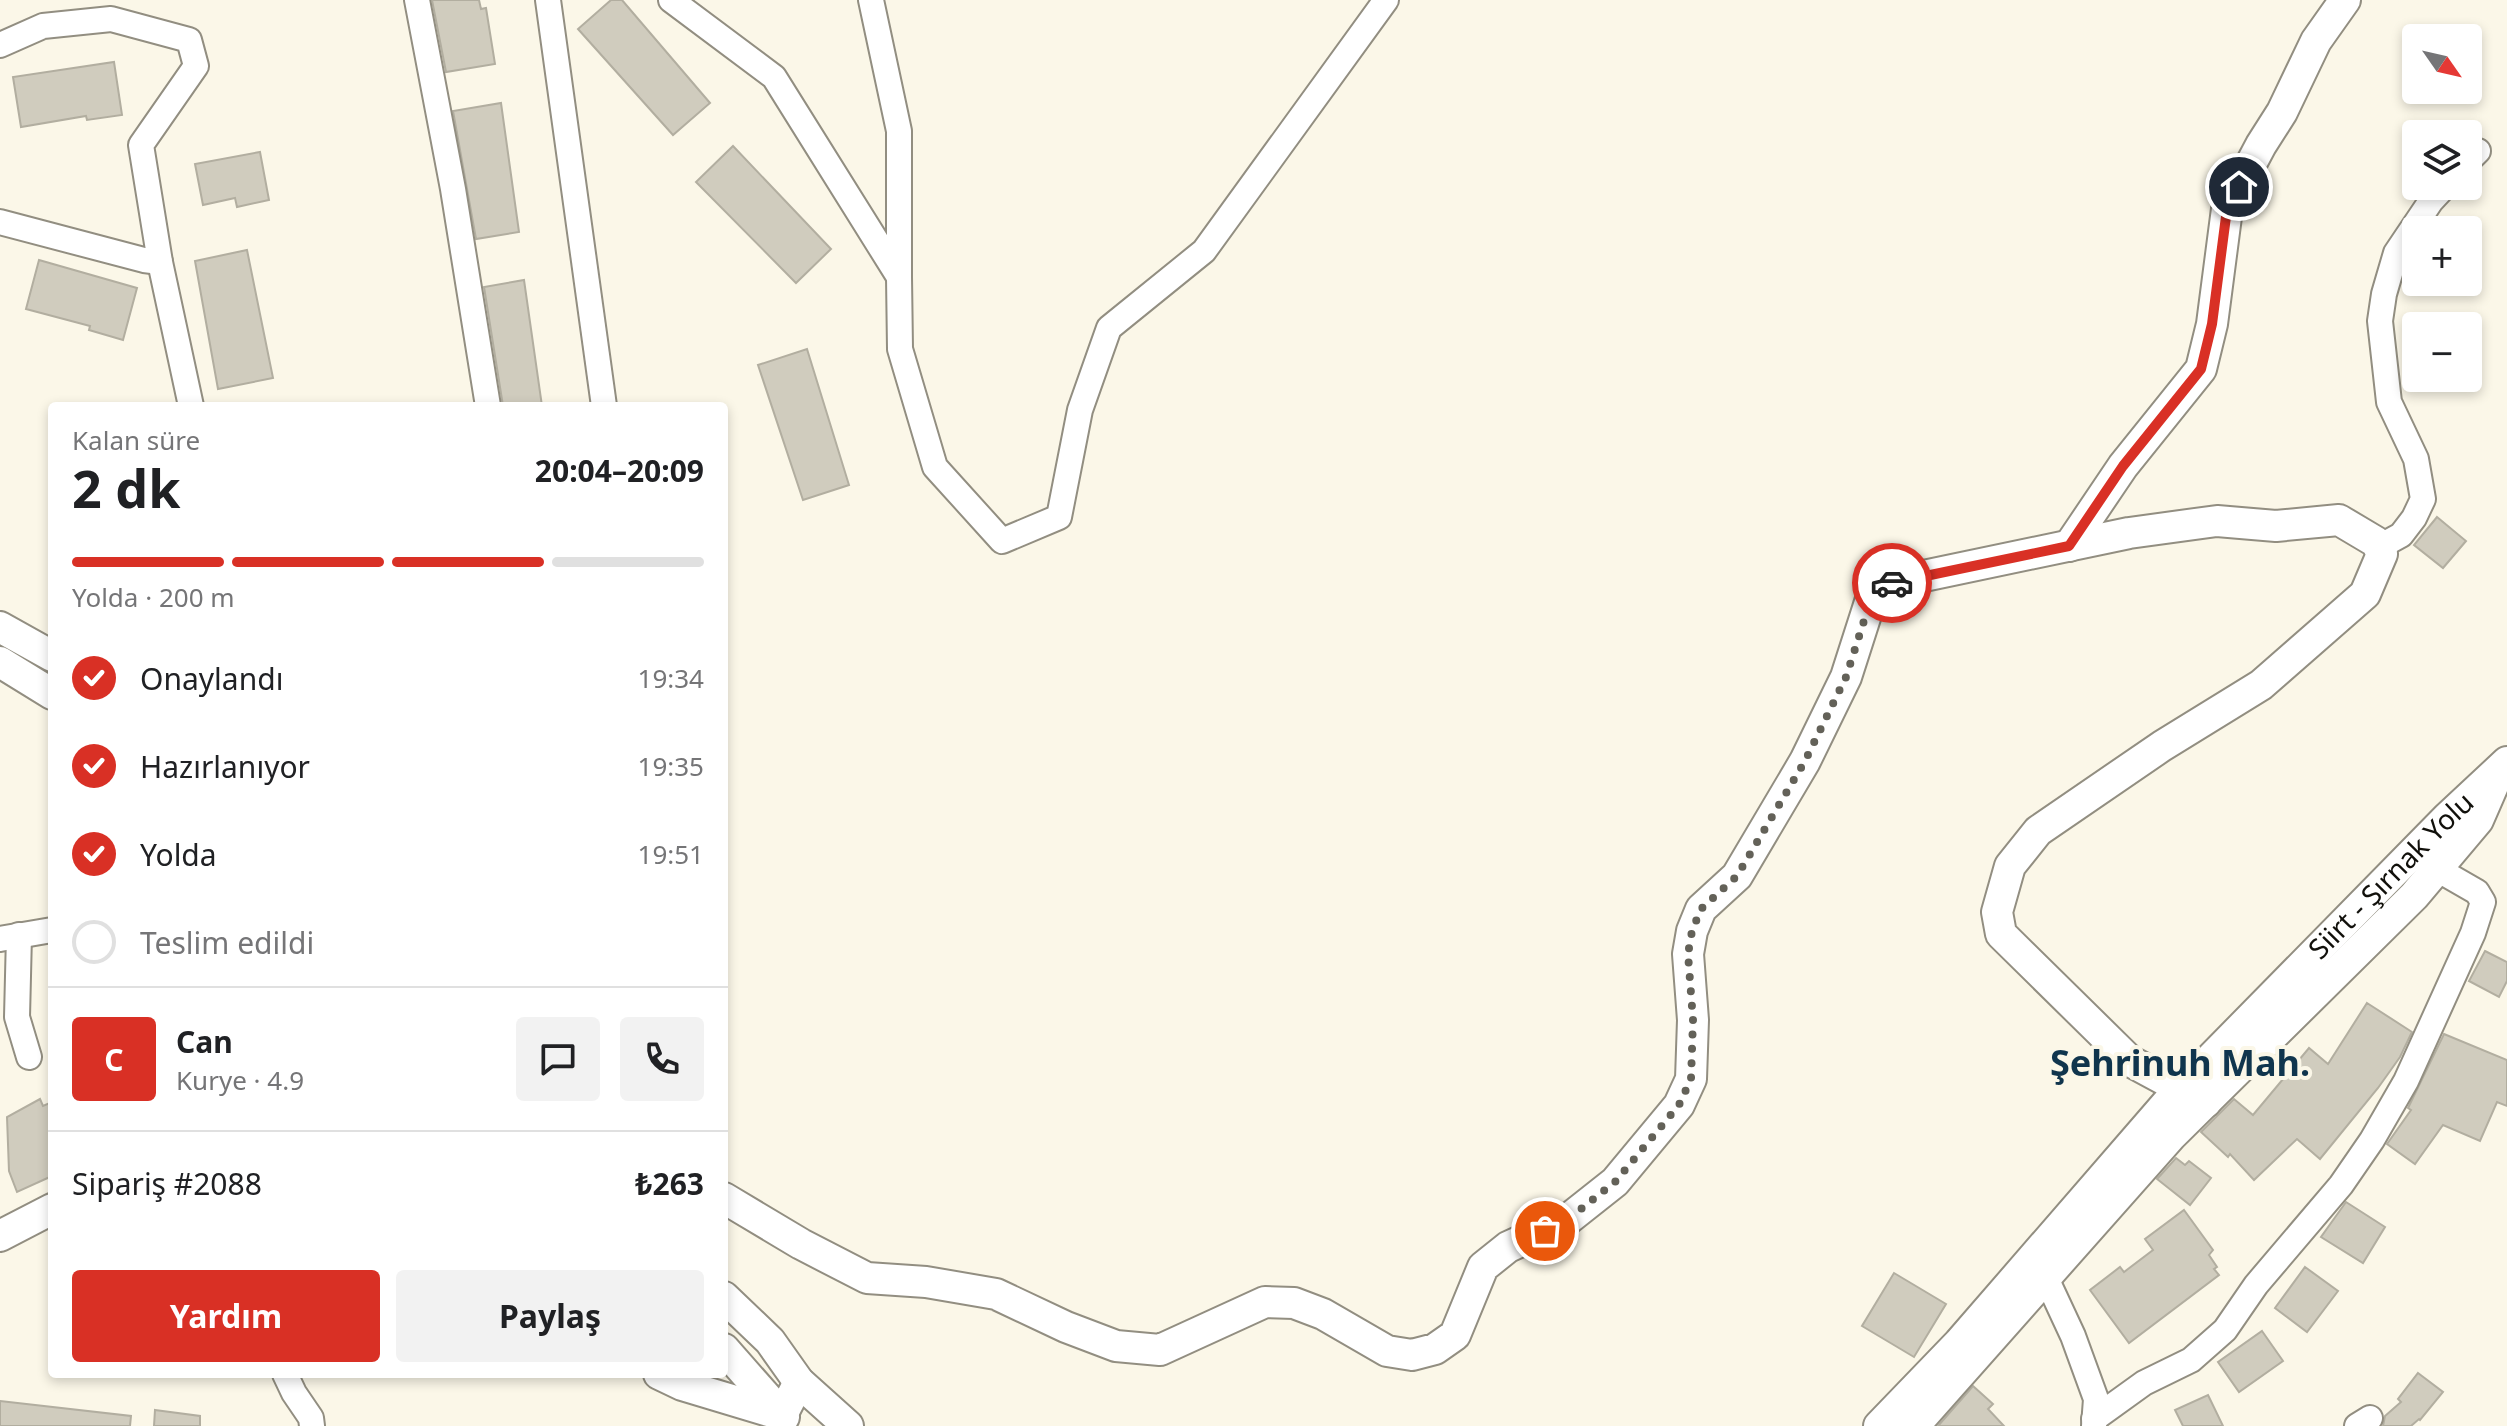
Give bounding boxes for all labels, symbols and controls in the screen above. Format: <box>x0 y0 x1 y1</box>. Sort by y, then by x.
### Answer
north arrow <box>2402 24 2482 104</box>
map controls <box>2402 24 2482 392</box>
button: layers <box>2402 120 2482 200</box>
pin <box>2205 153 2273 221</box>
icon: home <box>2217 165 2261 209</box>
button: + <box>2402 216 2482 296</box>
button: − <box>2402 312 2482 392</box>
text: Kalan süre <box>72 422 200 458</box>
text: 20:04–20:09 <box>535 450 704 491</box>
text: 2 dk <box>72 452 180 523</box>
courier <box>1852 543 1932 623</box>
icon: car <box>1870 561 1914 605</box>
text: Yolda · 200 m <box>72 579 235 615</box>
icon: check <box>72 656 116 700</box>
text: Onaylandı <box>140 658 283 699</box>
text: 19:34 <box>638 660 704 696</box>
icon: check <box>72 744 116 788</box>
text: Hazırlanıyor <box>140 746 310 787</box>
text: 19:35 <box>638 748 704 784</box>
street label: Siirt - Şırnak Yolu <box>2299 783 2481 967</box>
icon: check <box>72 832 116 876</box>
text: Yolda <box>140 834 217 875</box>
text: 19:51 <box>638 836 704 872</box>
text: Teslim edildi <box>140 922 314 963</box>
button: chat <box>516 1017 600 1101</box>
button: phone <box>620 1017 704 1101</box>
text: Can <box>176 1021 233 1062</box>
district label: Şehrinuh Mah. <box>2050 1038 2310 1087</box>
text: C <box>104 1039 124 1080</box>
text: Kurye · 4.9 <box>176 1062 304 1098</box>
text: Sipariş #2088 <box>72 1163 262 1204</box>
text: ₺263 <box>635 1163 704 1204</box>
pin <box>1511 1197 1579 1265</box>
icon: bag <box>1523 1209 1567 1253</box>
button: Yardım <box>72 1270 380 1362</box>
button: Paylaş <box>396 1270 704 1362</box>

